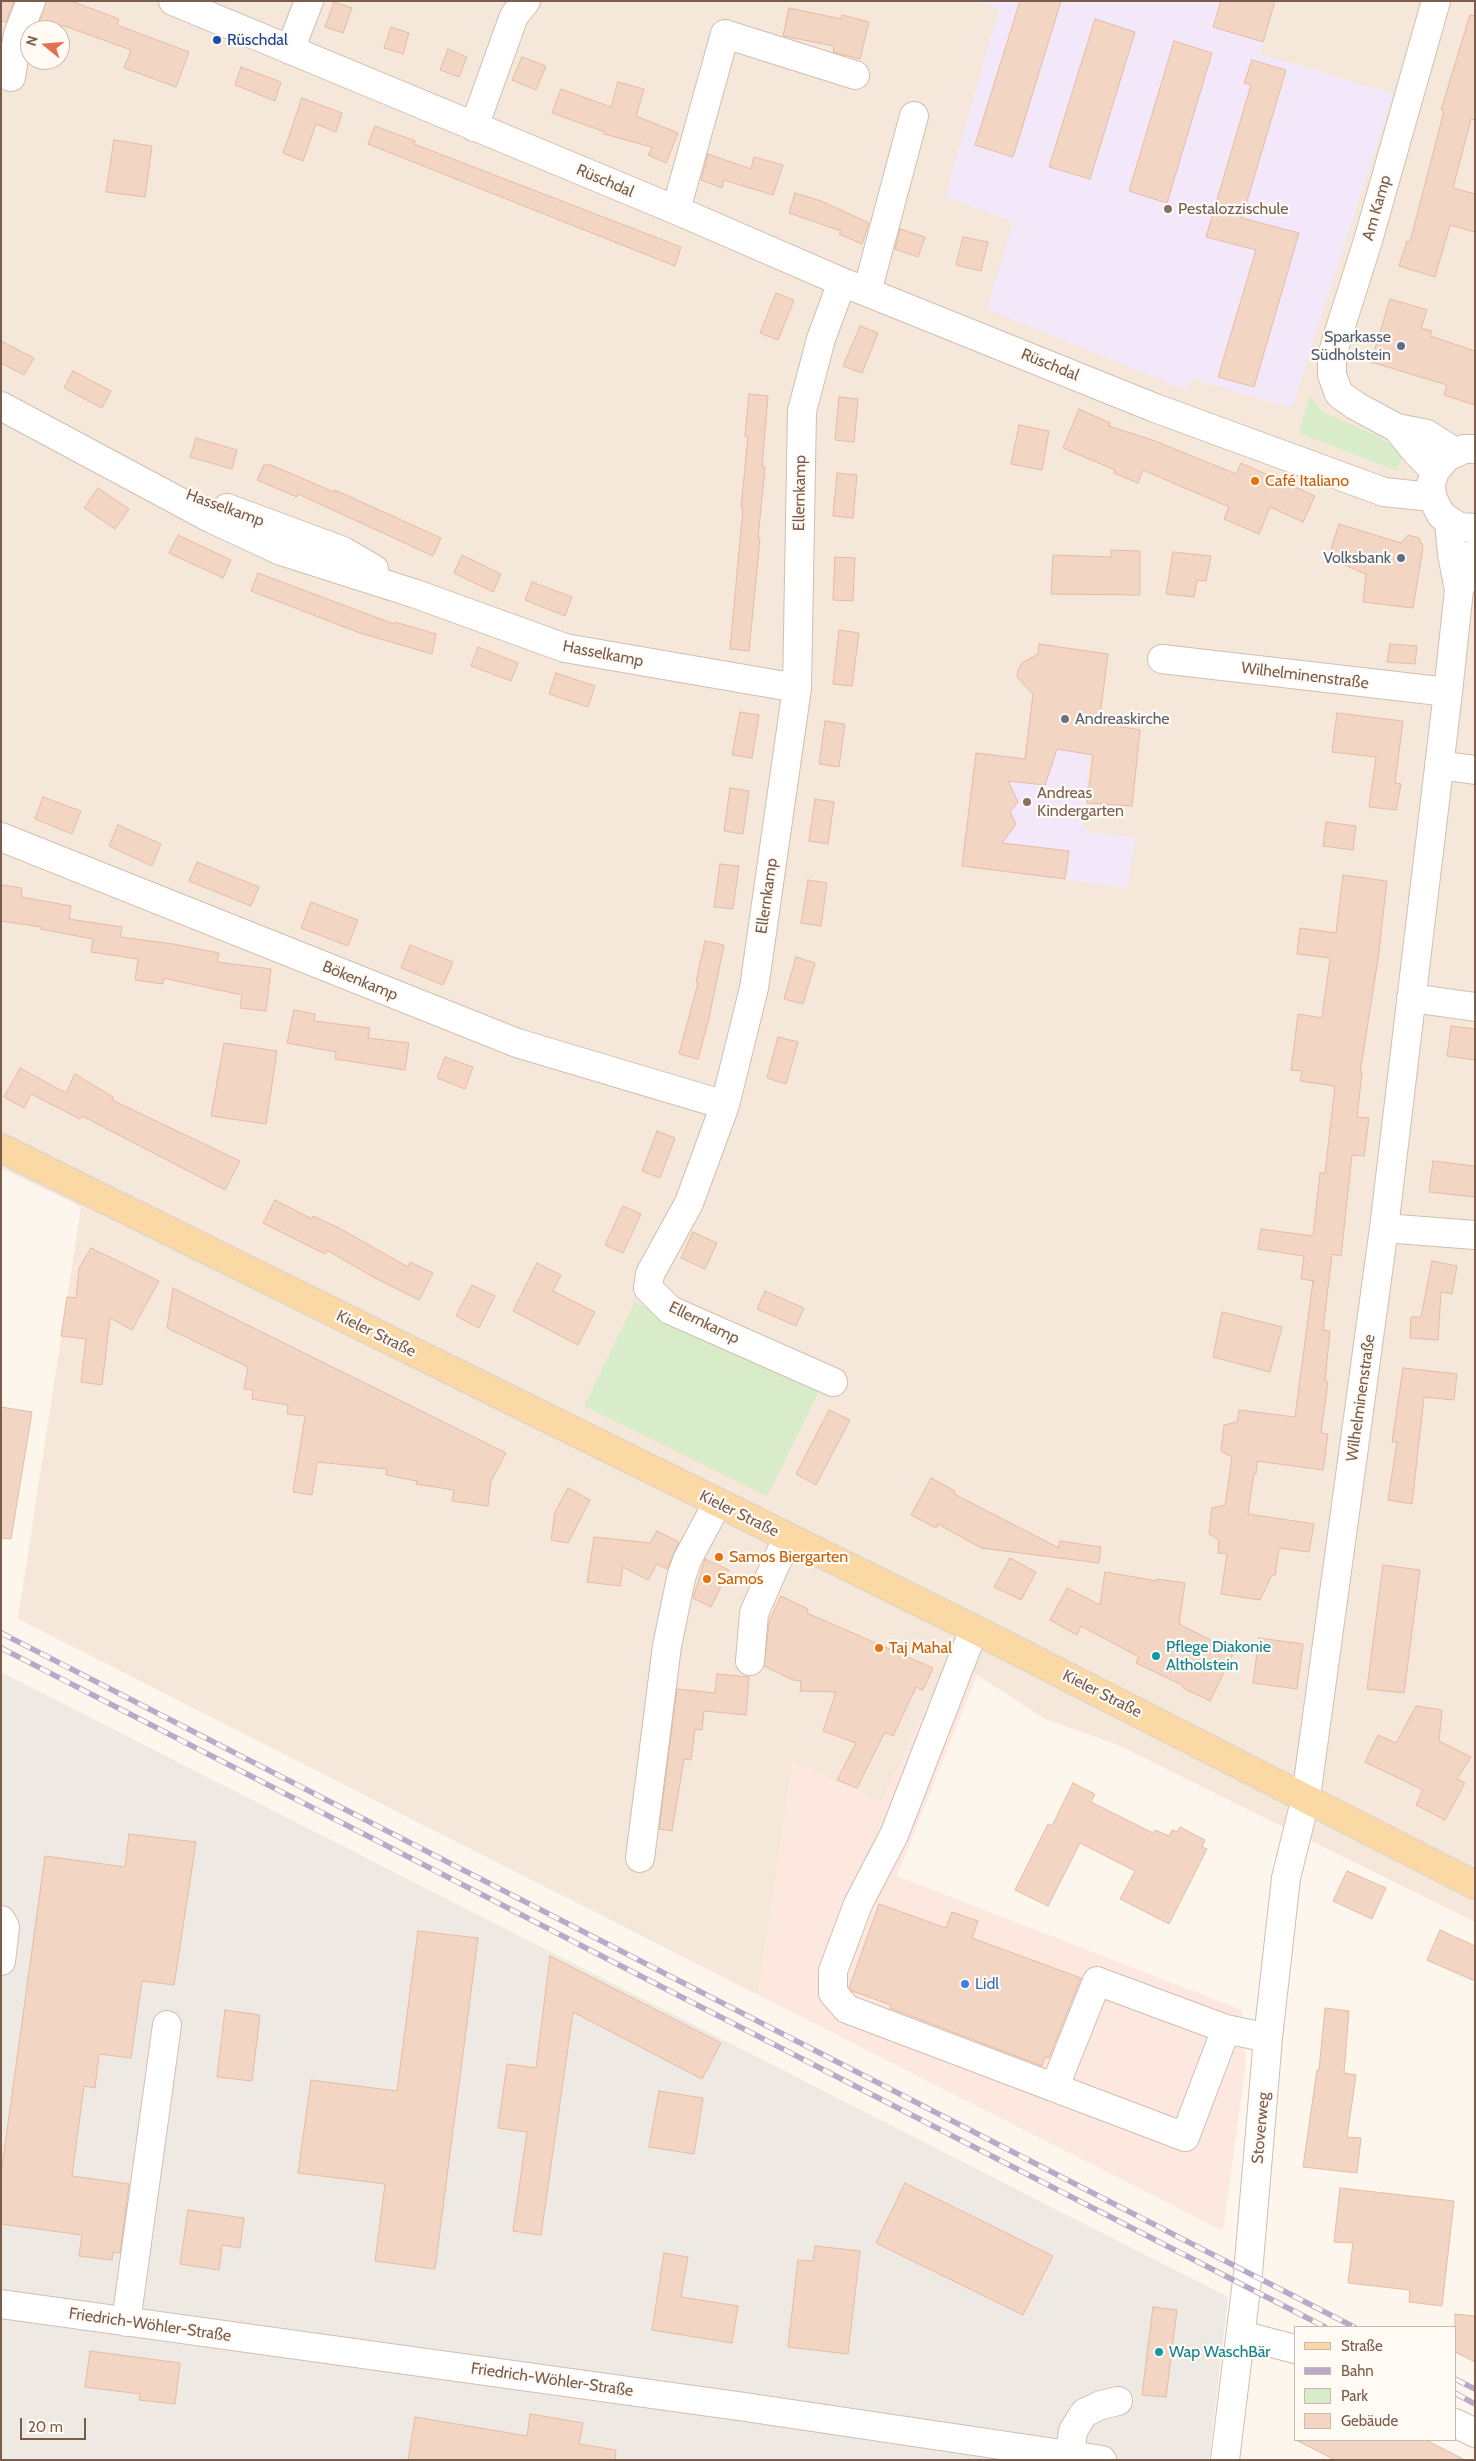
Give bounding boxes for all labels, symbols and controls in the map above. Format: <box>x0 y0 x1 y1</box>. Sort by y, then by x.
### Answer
north arrow <box>20 20 70 70</box>
place label: Rüschdal <box>227 30 288 50</box>
text: N <box>22 34 42 48</box>
marker: Rüschdal <box>211 34 223 46</box>
street label: Rüschdal <box>573 160 637 202</box>
street label: Am Kamp <box>1359 173 1395 243</box>
place label: Pestalozzischule <box>1178 199 1288 219</box>
marker: Pestalozzischule <box>1162 203 1174 215</box>
place label: Sparkasse Südholstein <box>1311 327 1391 365</box>
marker: Sparkasse Südholstein <box>1395 340 1407 352</box>
street label: Rüschdal <box>1018 345 1082 385</box>
street label: Ellernkamp <box>790 455 810 531</box>
place label: Café Italiano <box>1265 471 1349 491</box>
marker: Café Italiano <box>1249 475 1261 487</box>
street label: Hasselkamp <box>183 485 267 531</box>
place label: Volksbank <box>1323 548 1391 568</box>
marker: Volksbank <box>1395 552 1407 564</box>
street label: Hasselkamp <box>561 637 645 671</box>
street label: Wilhelminenstraße <box>1240 659 1370 693</box>
place label: Andreaskirche <box>1075 709 1170 729</box>
marker: Andreaskirche <box>1059 713 1071 725</box>
place label: Andreas Kindergarten <box>1037 783 1124 821</box>
marker: Andreas Kindergarten <box>1021 796 1033 808</box>
street label: Ellernkamp <box>752 857 782 935</box>
street label: Bökenkamp <box>319 957 401 1005</box>
street label: Ellernkamp <box>666 1298 742 1348</box>
street label: Kieler Straße <box>333 1307 419 1361</box>
street label: Wilhelminenstraße <box>1343 1333 1379 1463</box>
street label: Kieler Straße <box>696 1487 782 1541</box>
place label: Samos Biergarten <box>729 1547 848 1567</box>
marker: Samos Biergarten <box>713 1551 725 1563</box>
place label: Samos <box>717 1569 763 1589</box>
marker: Samos <box>701 1573 713 1585</box>
place label: Pflege Diakonie Altholstein <box>1166 1637 1271 1675</box>
place label: Taj Mahal <box>889 1638 952 1658</box>
marker: Taj Mahal <box>873 1642 885 1654</box>
marker: Pflege Diakonie Altholstein <box>1150 1650 1162 1662</box>
street label: Kieler Straße <box>1059 1666 1145 1722</box>
place label: Lidl <box>975 1974 999 1994</box>
marker: Lidl <box>959 1978 971 1990</box>
street label: Stoverweg <box>1248 2091 1274 2165</box>
street label: Friedrich-Wöhler-Straße <box>68 2304 232 2346</box>
legend <box>1294 2326 1456 2441</box>
text: Straße <box>1341 2337 1383 2355</box>
place label: Wap WaschBär <box>1169 2342 1270 2362</box>
marker: Wap WaschBär <box>1153 2346 1165 2358</box>
street label: Friedrich-Wöhler-Straße <box>470 2359 634 2401</box>
text: Bahn <box>1341 2362 1374 2380</box>
text: Park <box>1341 2387 1368 2405</box>
scale bar <box>22 2408 89 2440</box>
text: Gebäude <box>1341 2412 1398 2430</box>
text: 20 m <box>28 2418 63 2436</box>

